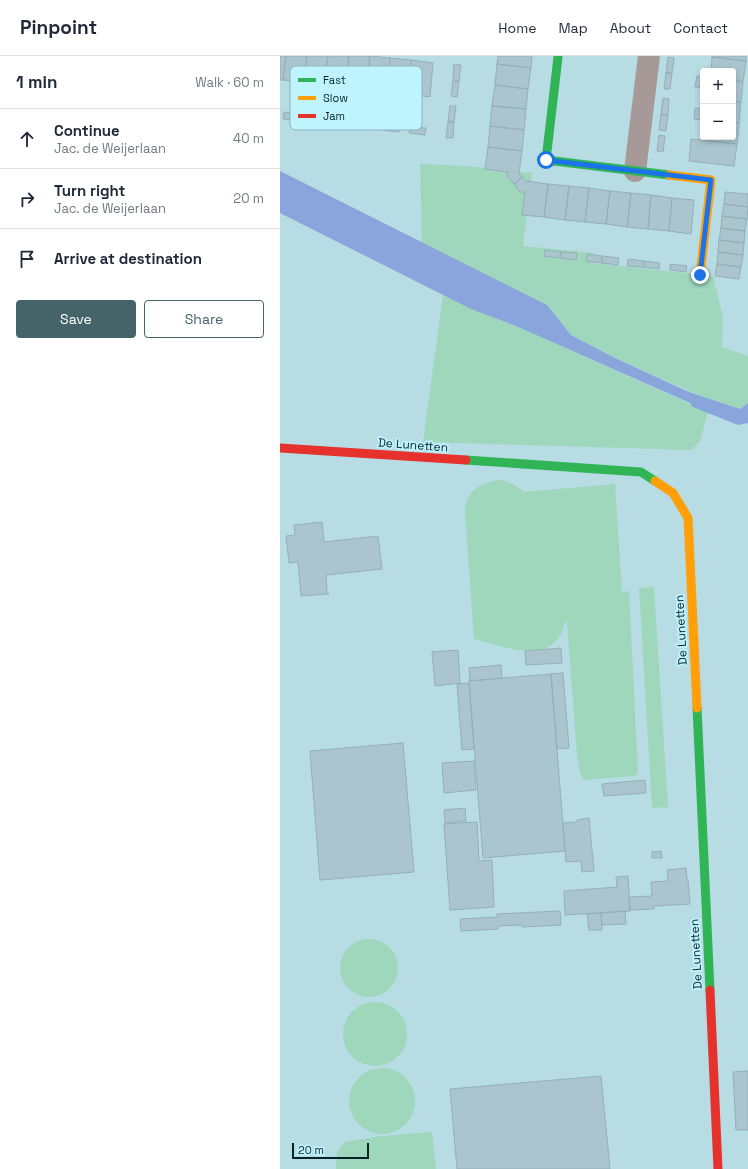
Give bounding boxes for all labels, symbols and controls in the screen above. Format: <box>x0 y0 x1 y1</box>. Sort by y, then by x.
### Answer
text: Pinpoint <box>20 15 97 40</box>
text: Home <box>498 19 536 37</box>
text: Map <box>558 19 588 37</box>
text: About <box>610 19 651 37</box>
text: Contact <box>673 19 728 37</box>
legend <box>290 66 422 130</box>
map controls <box>700 68 736 140</box>
button: + <box>700 68 736 104</box>
text: 1 min <box>16 71 58 93</box>
text: Fast <box>323 73 346 87</box>
text: Walk · 60 m <box>195 74 264 91</box>
text: Slow <box>323 91 348 105</box>
button: − <box>700 104 736 140</box>
text: Jam <box>323 109 345 123</box>
text: Continue <box>54 121 120 140</box>
icon: ahead <box>16 128 38 150</box>
text: 40 m <box>233 130 264 147</box>
text: Jac. de Weijerlaan <box>54 140 166 157</box>
route start <box>537 151 555 169</box>
text: Turn right <box>54 181 125 200</box>
icon: right <box>16 188 38 210</box>
text: 20 m <box>233 190 264 207</box>
text: Jac. de Weijerlaan <box>54 200 166 217</box>
icon: arrive <box>16 248 38 270</box>
text: Arrive at destination <box>54 249 202 268</box>
route end <box>691 266 709 284</box>
button: Save <box>16 300 136 338</box>
button: Share <box>144 300 264 338</box>
street label: De Lunetten <box>377 435 449 455</box>
street label: De Lunetten <box>671 594 691 666</box>
street label: De Lunetten <box>686 918 706 990</box>
scale bar <box>292 1141 369 1160</box>
text: 20 m <box>298 1143 324 1157</box>

